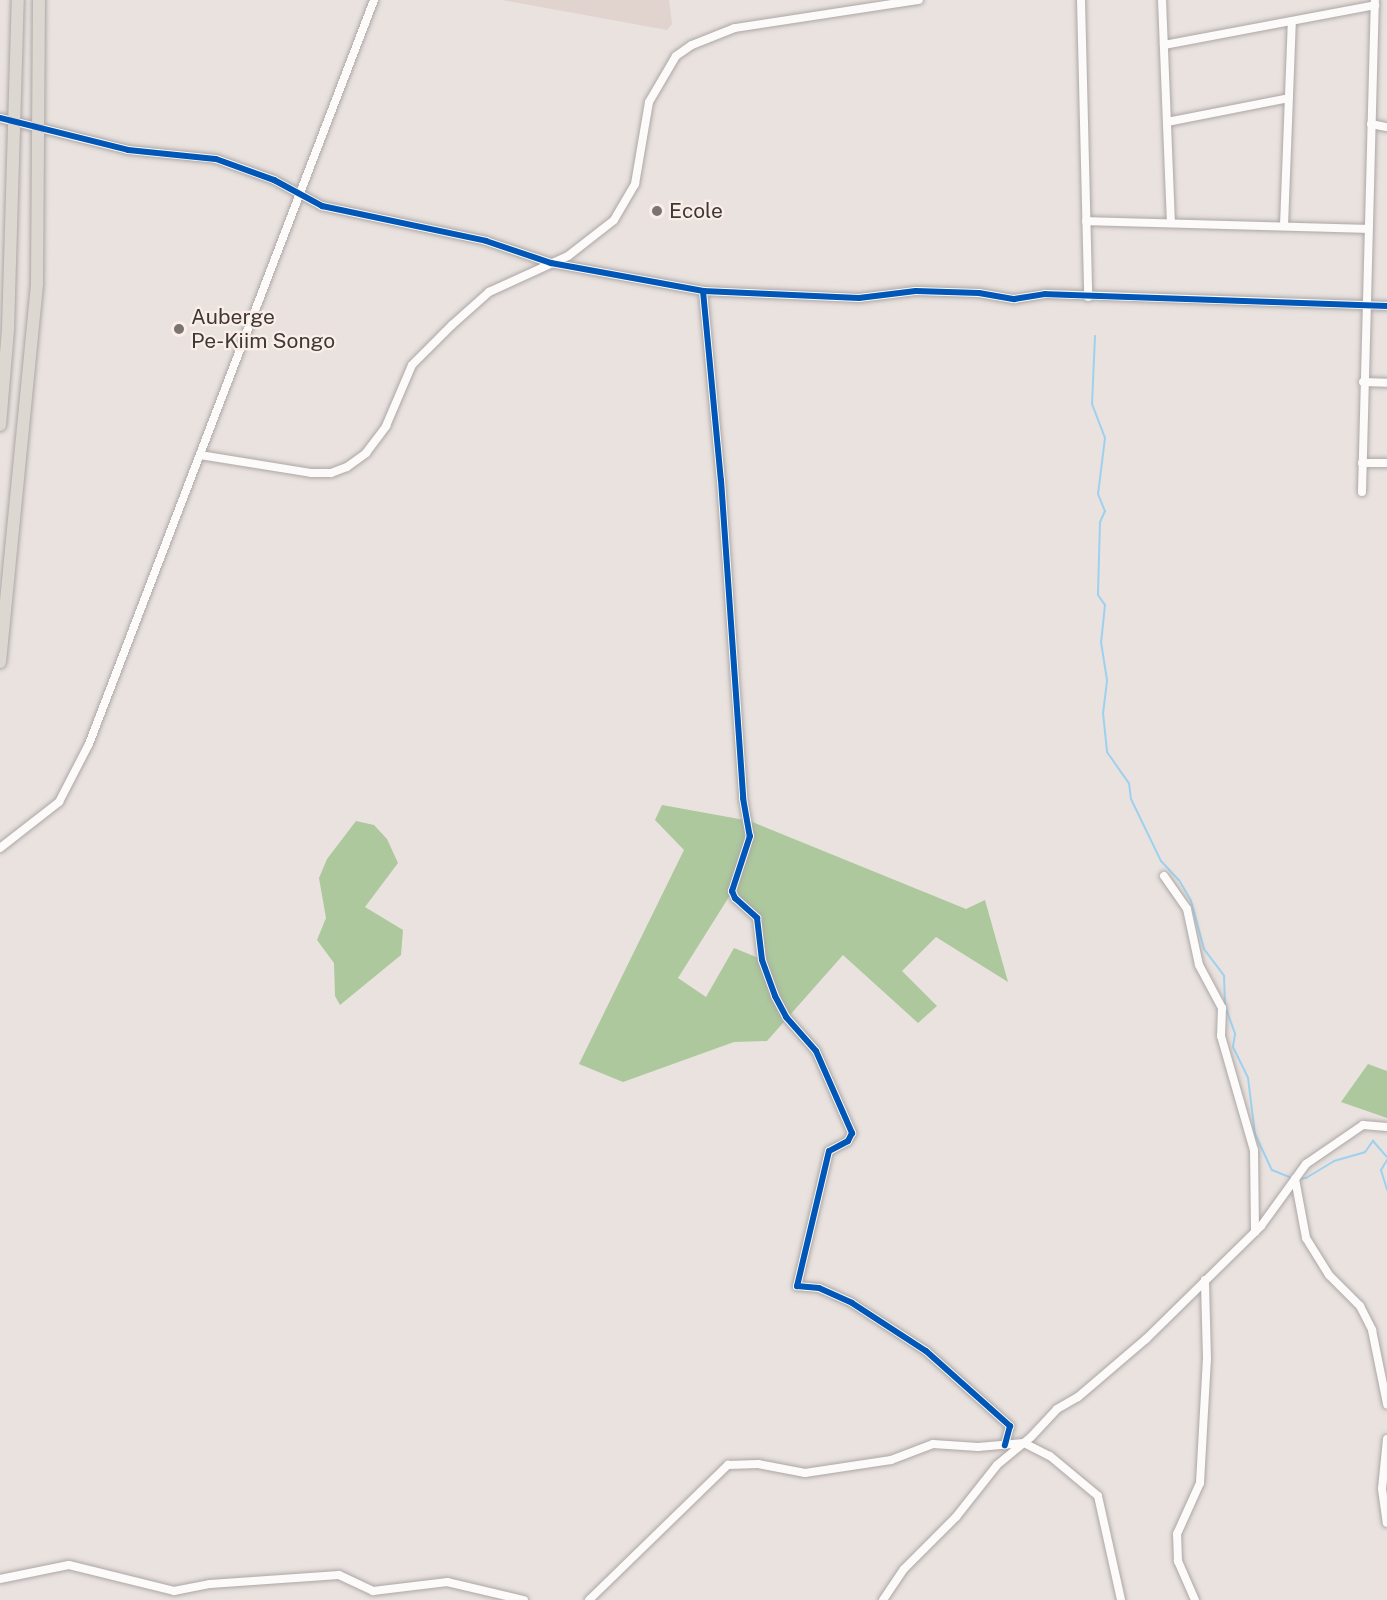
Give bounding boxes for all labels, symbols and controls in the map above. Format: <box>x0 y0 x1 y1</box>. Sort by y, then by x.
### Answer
place label: Ecole <box>669 198 723 224</box>
marker: Ecole <box>650 204 664 218</box>
place label: Auberge Pe-Kiim Songo <box>191 304 335 354</box>
marker: Auberge Pe-Kiim Songo <box>172 322 186 336</box>

